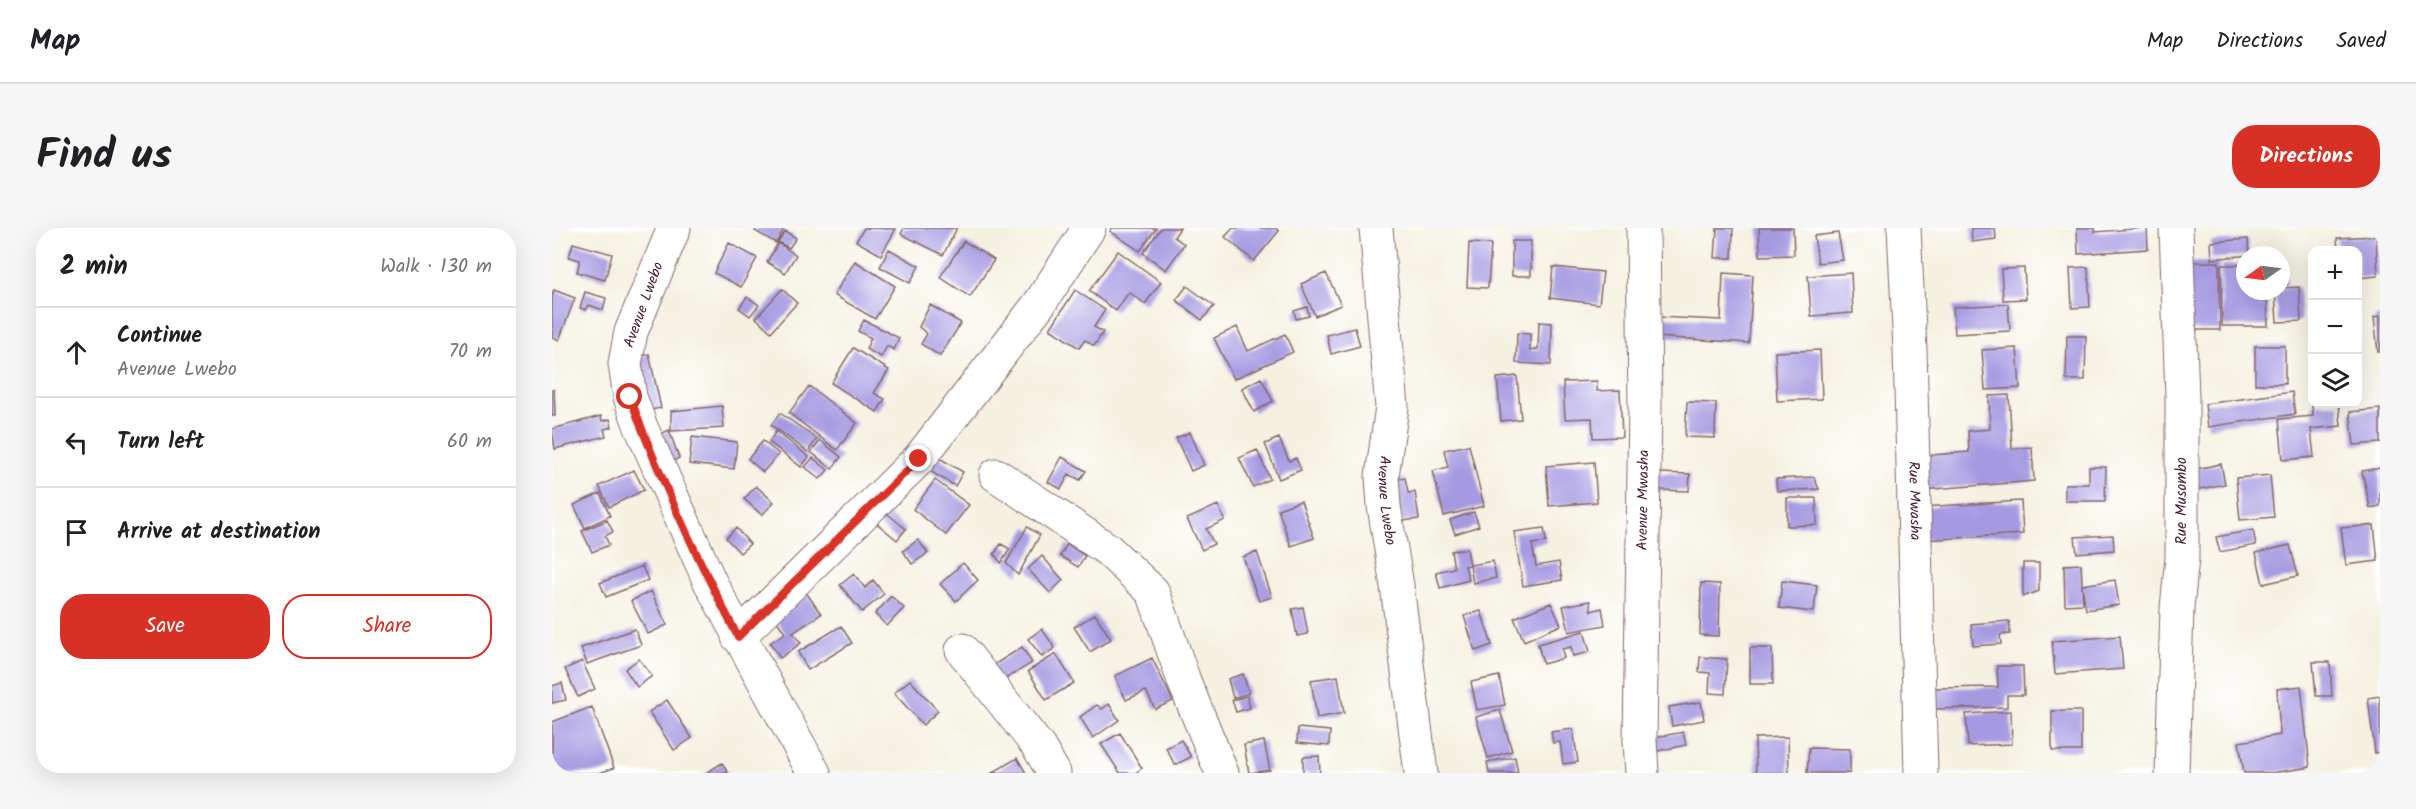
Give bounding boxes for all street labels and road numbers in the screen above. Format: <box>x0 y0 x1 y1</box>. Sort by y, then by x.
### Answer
street label: Avenue Lwebo <box>617 258 671 351</box>
street label: Avenue Mwasha <box>1631 450 1656 551</box>
street label: Avenue Lwebo <box>1370 454 1402 547</box>
street label: Rue Musombo <box>2170 457 2194 545</box>
street label: Rue Mwasha <box>1901 461 1927 541</box>

